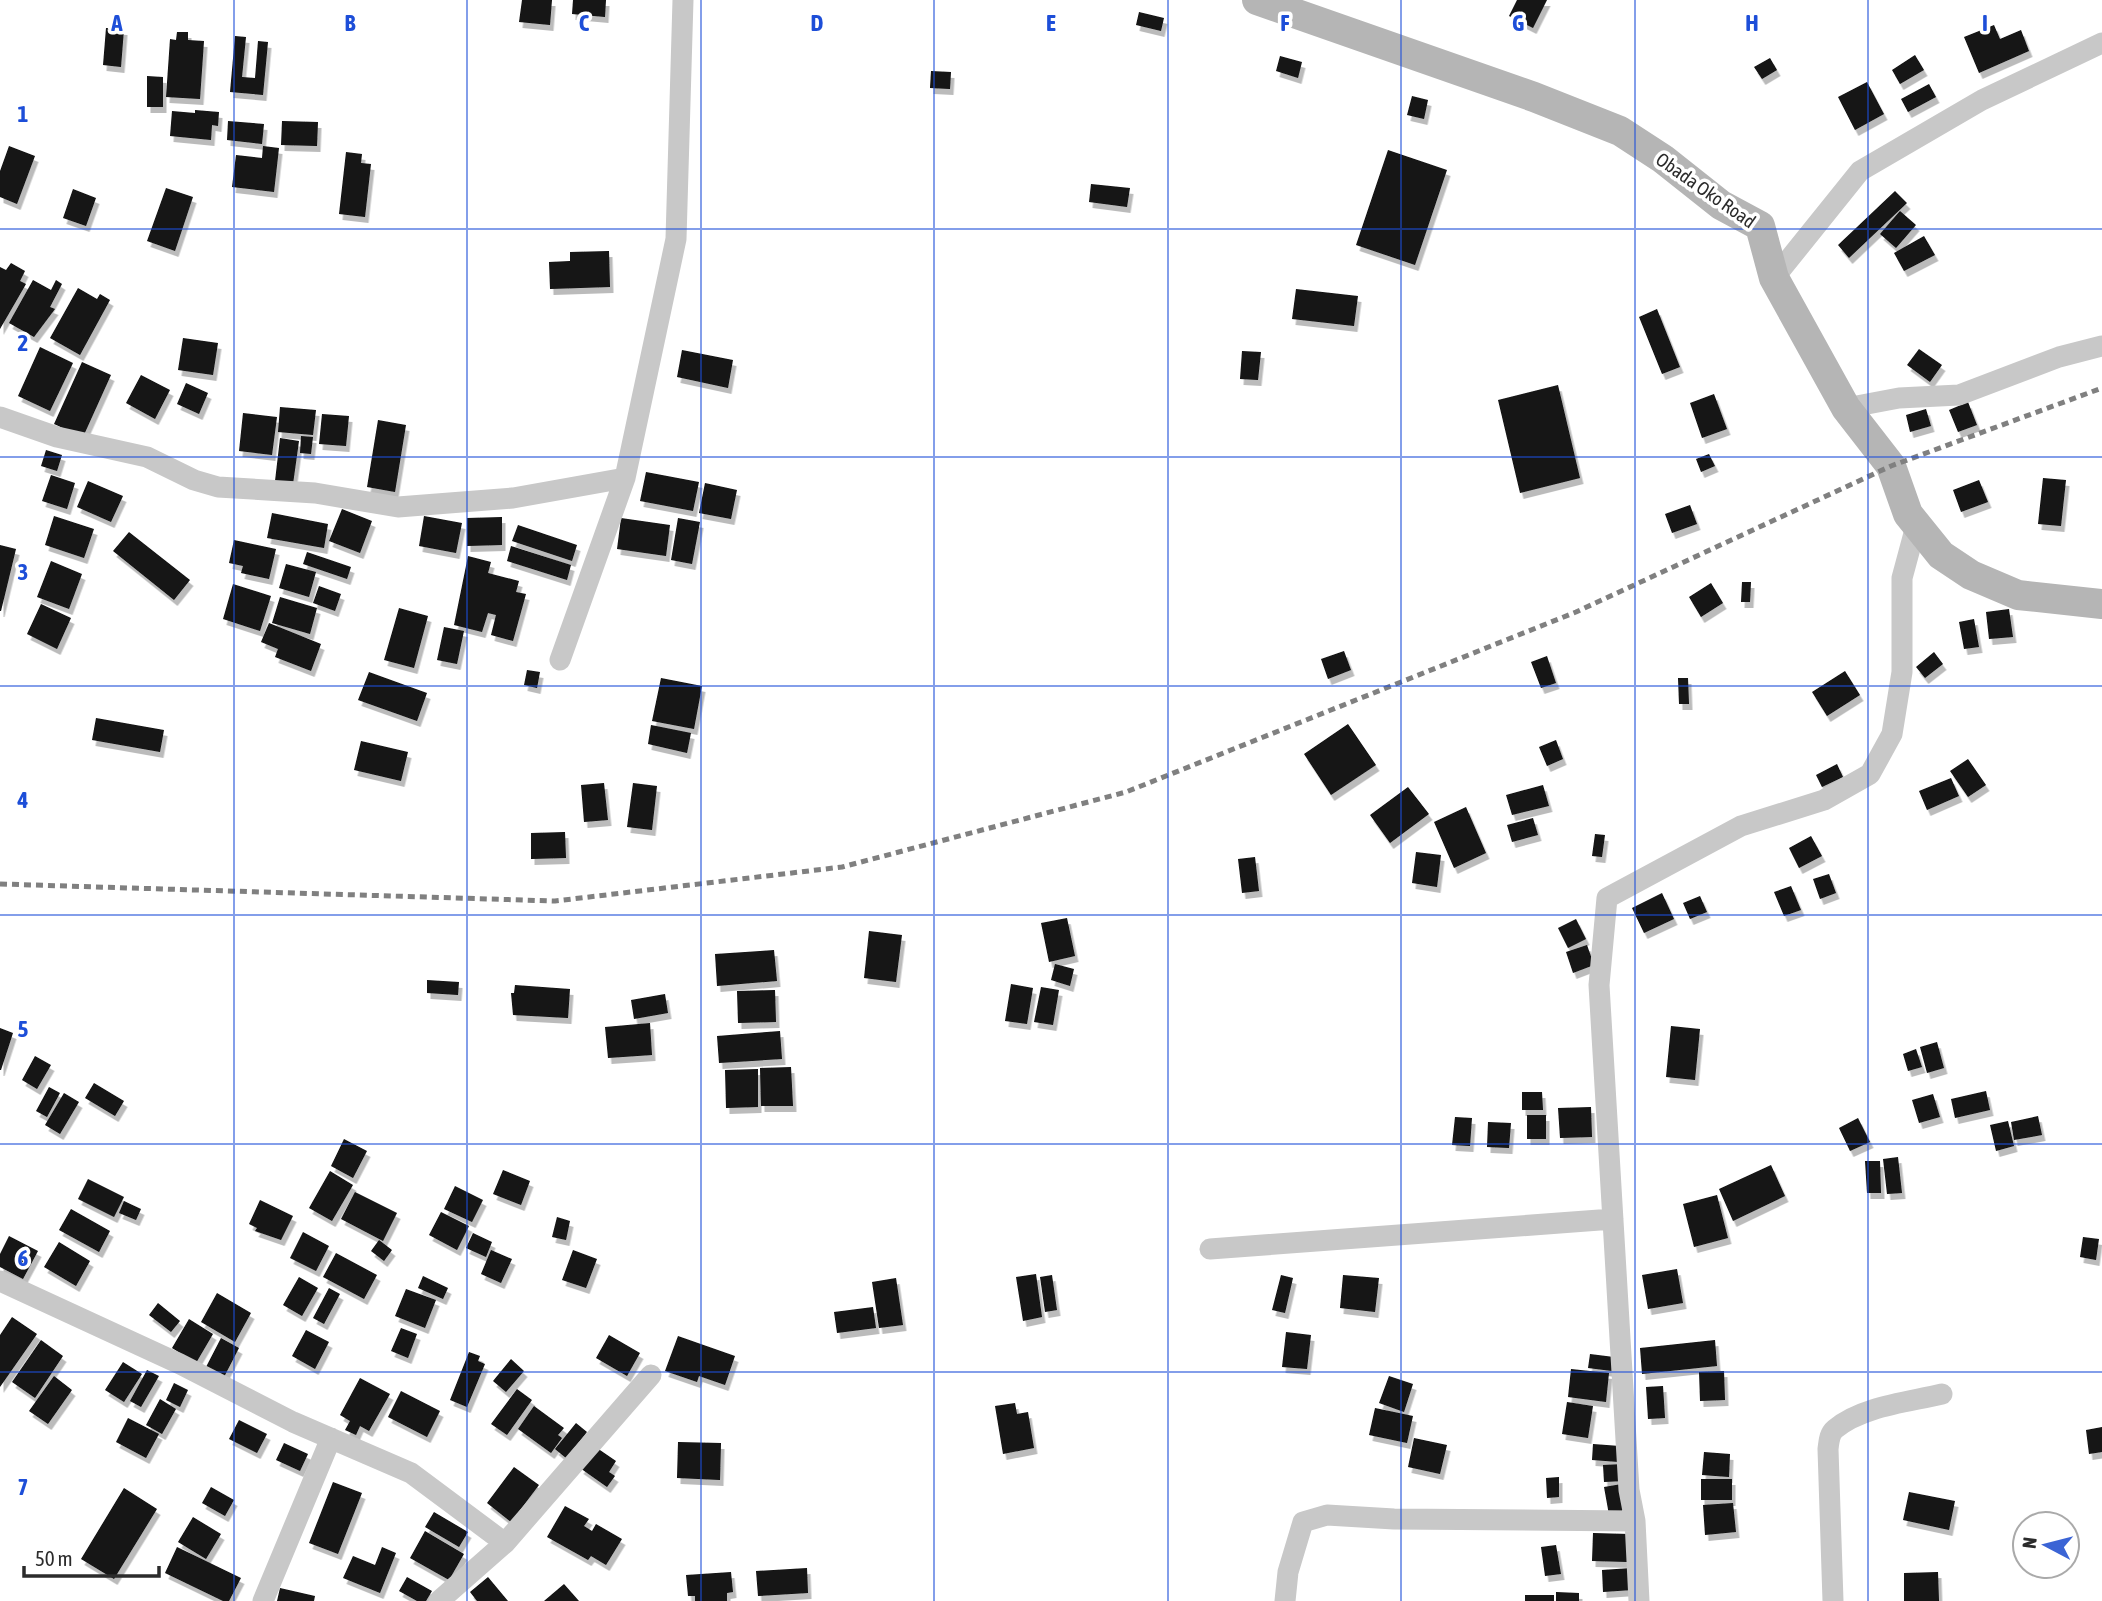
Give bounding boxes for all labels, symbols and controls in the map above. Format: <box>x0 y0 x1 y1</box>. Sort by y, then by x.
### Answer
text: A <box>110 10 123 36</box>
text: B <box>345 10 356 36</box>
text: C <box>579 10 590 36</box>
text: D <box>811 10 824 36</box>
text: E <box>1046 10 1056 36</box>
text: F <box>1280 10 1290 36</box>
text: G <box>1512 10 1524 36</box>
text: H <box>1745 10 1759 36</box>
text: I <box>1982 10 1988 36</box>
text: 1 <box>18 101 29 127</box>
street label: Obada Oko Road <box>1652 148 1760 232</box>
text: 2 <box>18 330 28 356</box>
text: 3 <box>18 559 28 585</box>
text: 4 <box>17 787 29 813</box>
text: 5 <box>18 1016 29 1042</box>
text: 6 <box>18 1245 29 1271</box>
text: 7 <box>18 1474 28 1500</box>
north arrow <box>2011 1510 2081 1580</box>
scale bar <box>24 1534 159 1578</box>
text: N <box>2018 1536 2041 1550</box>
text: 50 m <box>35 1546 73 1570</box>

